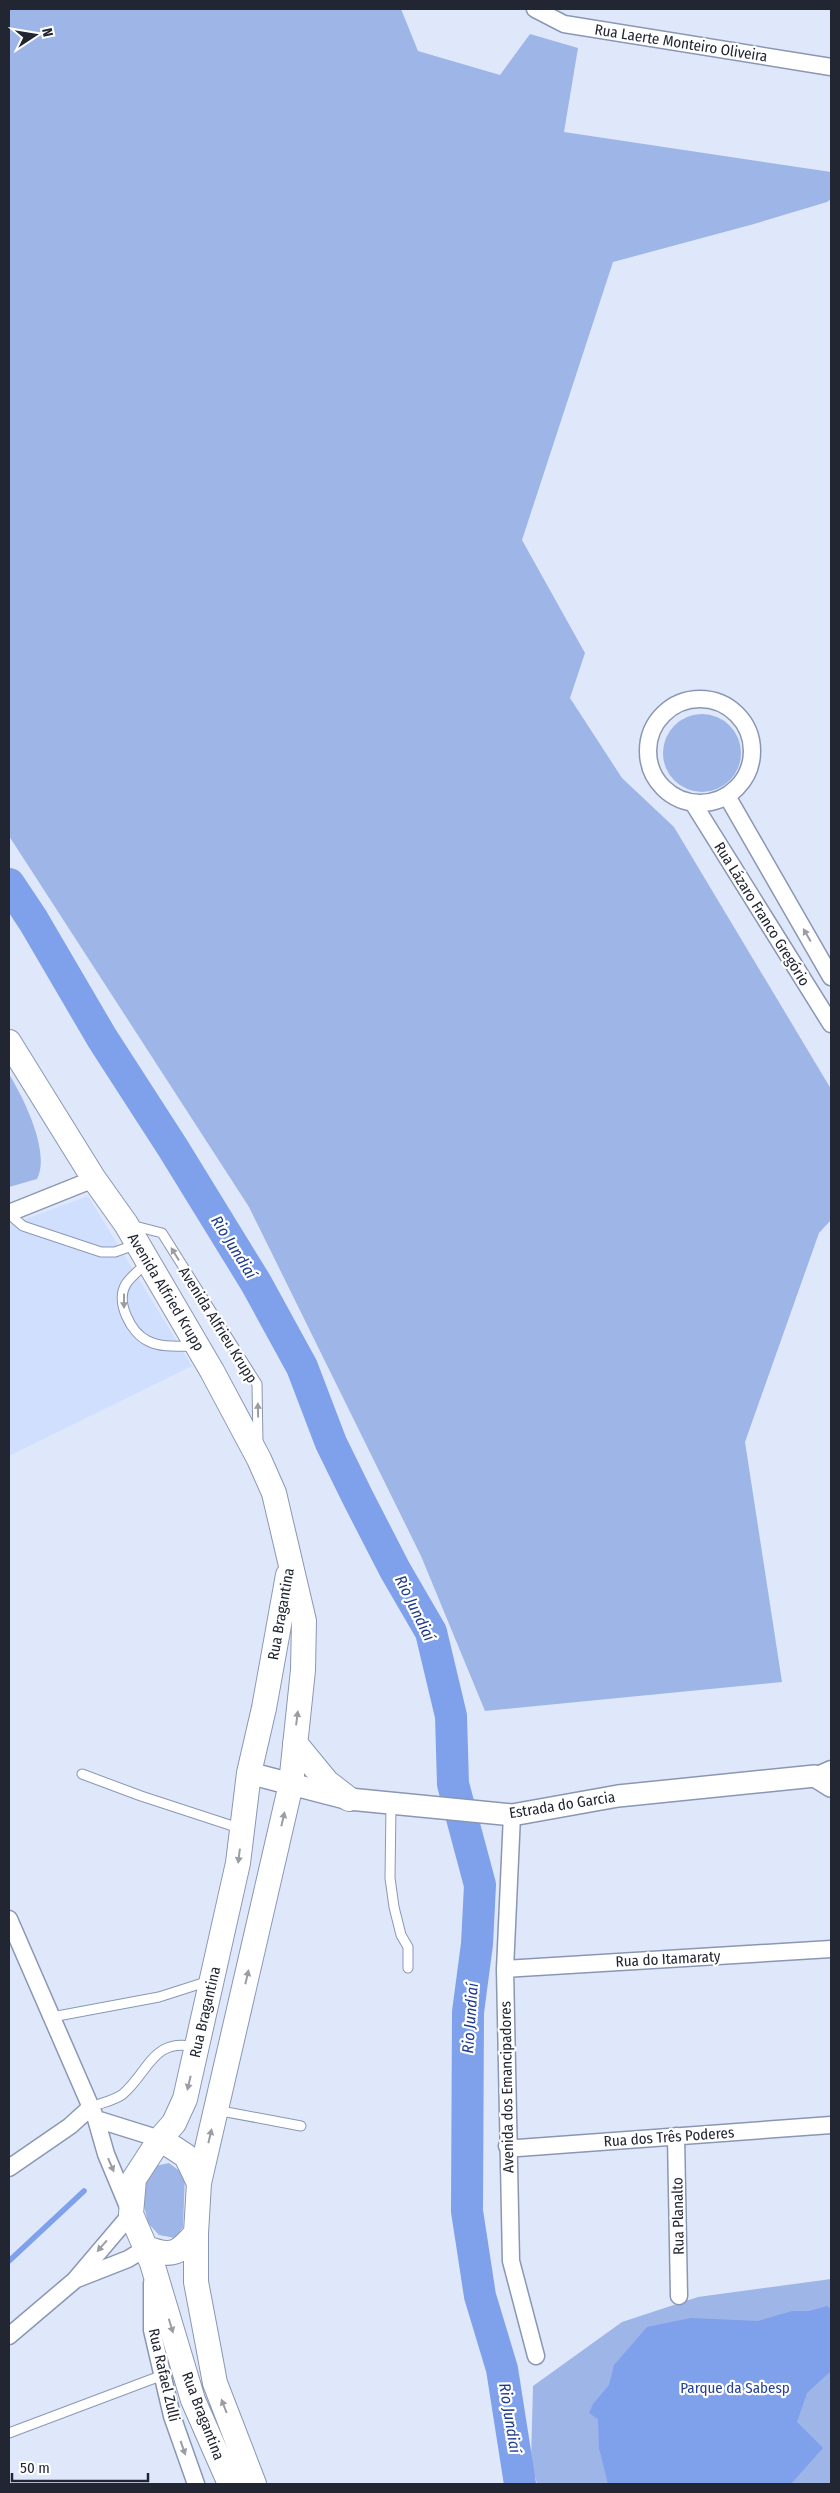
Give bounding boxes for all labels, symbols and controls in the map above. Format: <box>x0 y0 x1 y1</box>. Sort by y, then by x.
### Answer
north arrow <box>10 10 60 60</box>
street label: Rua Laerte Monteiro Oliveira <box>593 20 769 66</box>
text: N <box>38 27 56 38</box>
street label: Rua Lázaro Franco Gregório <box>710 839 814 989</box>
one-way arrow <box>802 928 811 941</box>
water label: Rio Jundiaí <box>207 1212 261 1283</box>
street label: Avenida Alfried Krupp <box>124 1230 208 1354</box>
one-way arrow <box>170 1248 179 1261</box>
street label: Avenida Alfrieu Krupp <box>175 1264 261 1386</box>
one-way arrow <box>120 1293 128 1309</box>
one-way arrow <box>253 1402 261 1418</box>
street label: Rua Bragantina <box>264 1567 298 1661</box>
water label: Rio Jundiaí <box>391 1572 439 1645</box>
one-way arrow <box>293 1710 301 1726</box>
street label: Estrada do Garcia <box>508 1788 616 1822</box>
one-way arrow <box>279 1811 287 1826</box>
one-way arrow <box>235 1848 243 1864</box>
street label: Rua do Itamaraty <box>615 1947 721 1971</box>
street label: Rua Bragantina <box>186 1965 224 2059</box>
one-way arrow <box>243 1970 251 1985</box>
water label: Rio Jundiaí <box>458 1981 482 2054</box>
street label: Avenida dos Emancipadores <box>497 2001 517 2173</box>
one-way arrow <box>185 2076 193 2091</box>
street label: Rua dos Três Poderes <box>603 2123 735 2151</box>
one-way arrow <box>206 2128 214 2143</box>
one-way arrow <box>107 2158 115 2172</box>
street label: Rua Planalto <box>668 2177 688 2255</box>
one-way arrow <box>97 2240 108 2253</box>
one-way arrow <box>167 2319 175 2334</box>
street label: Rua Rafael Zulli <box>145 2327 183 2423</box>
street label: Rua Bragantina <box>178 2369 228 2463</box>
park label: Parque da Sabesp <box>680 2379 790 2397</box>
water label: Rio Jundiaí <box>495 2382 525 2455</box>
one-way arrow <box>220 2398 228 2413</box>
one-way arrow <box>180 2440 187 2455</box>
scale bar <box>12 2450 149 2482</box>
text: 50 m <box>20 2459 50 2477</box>

